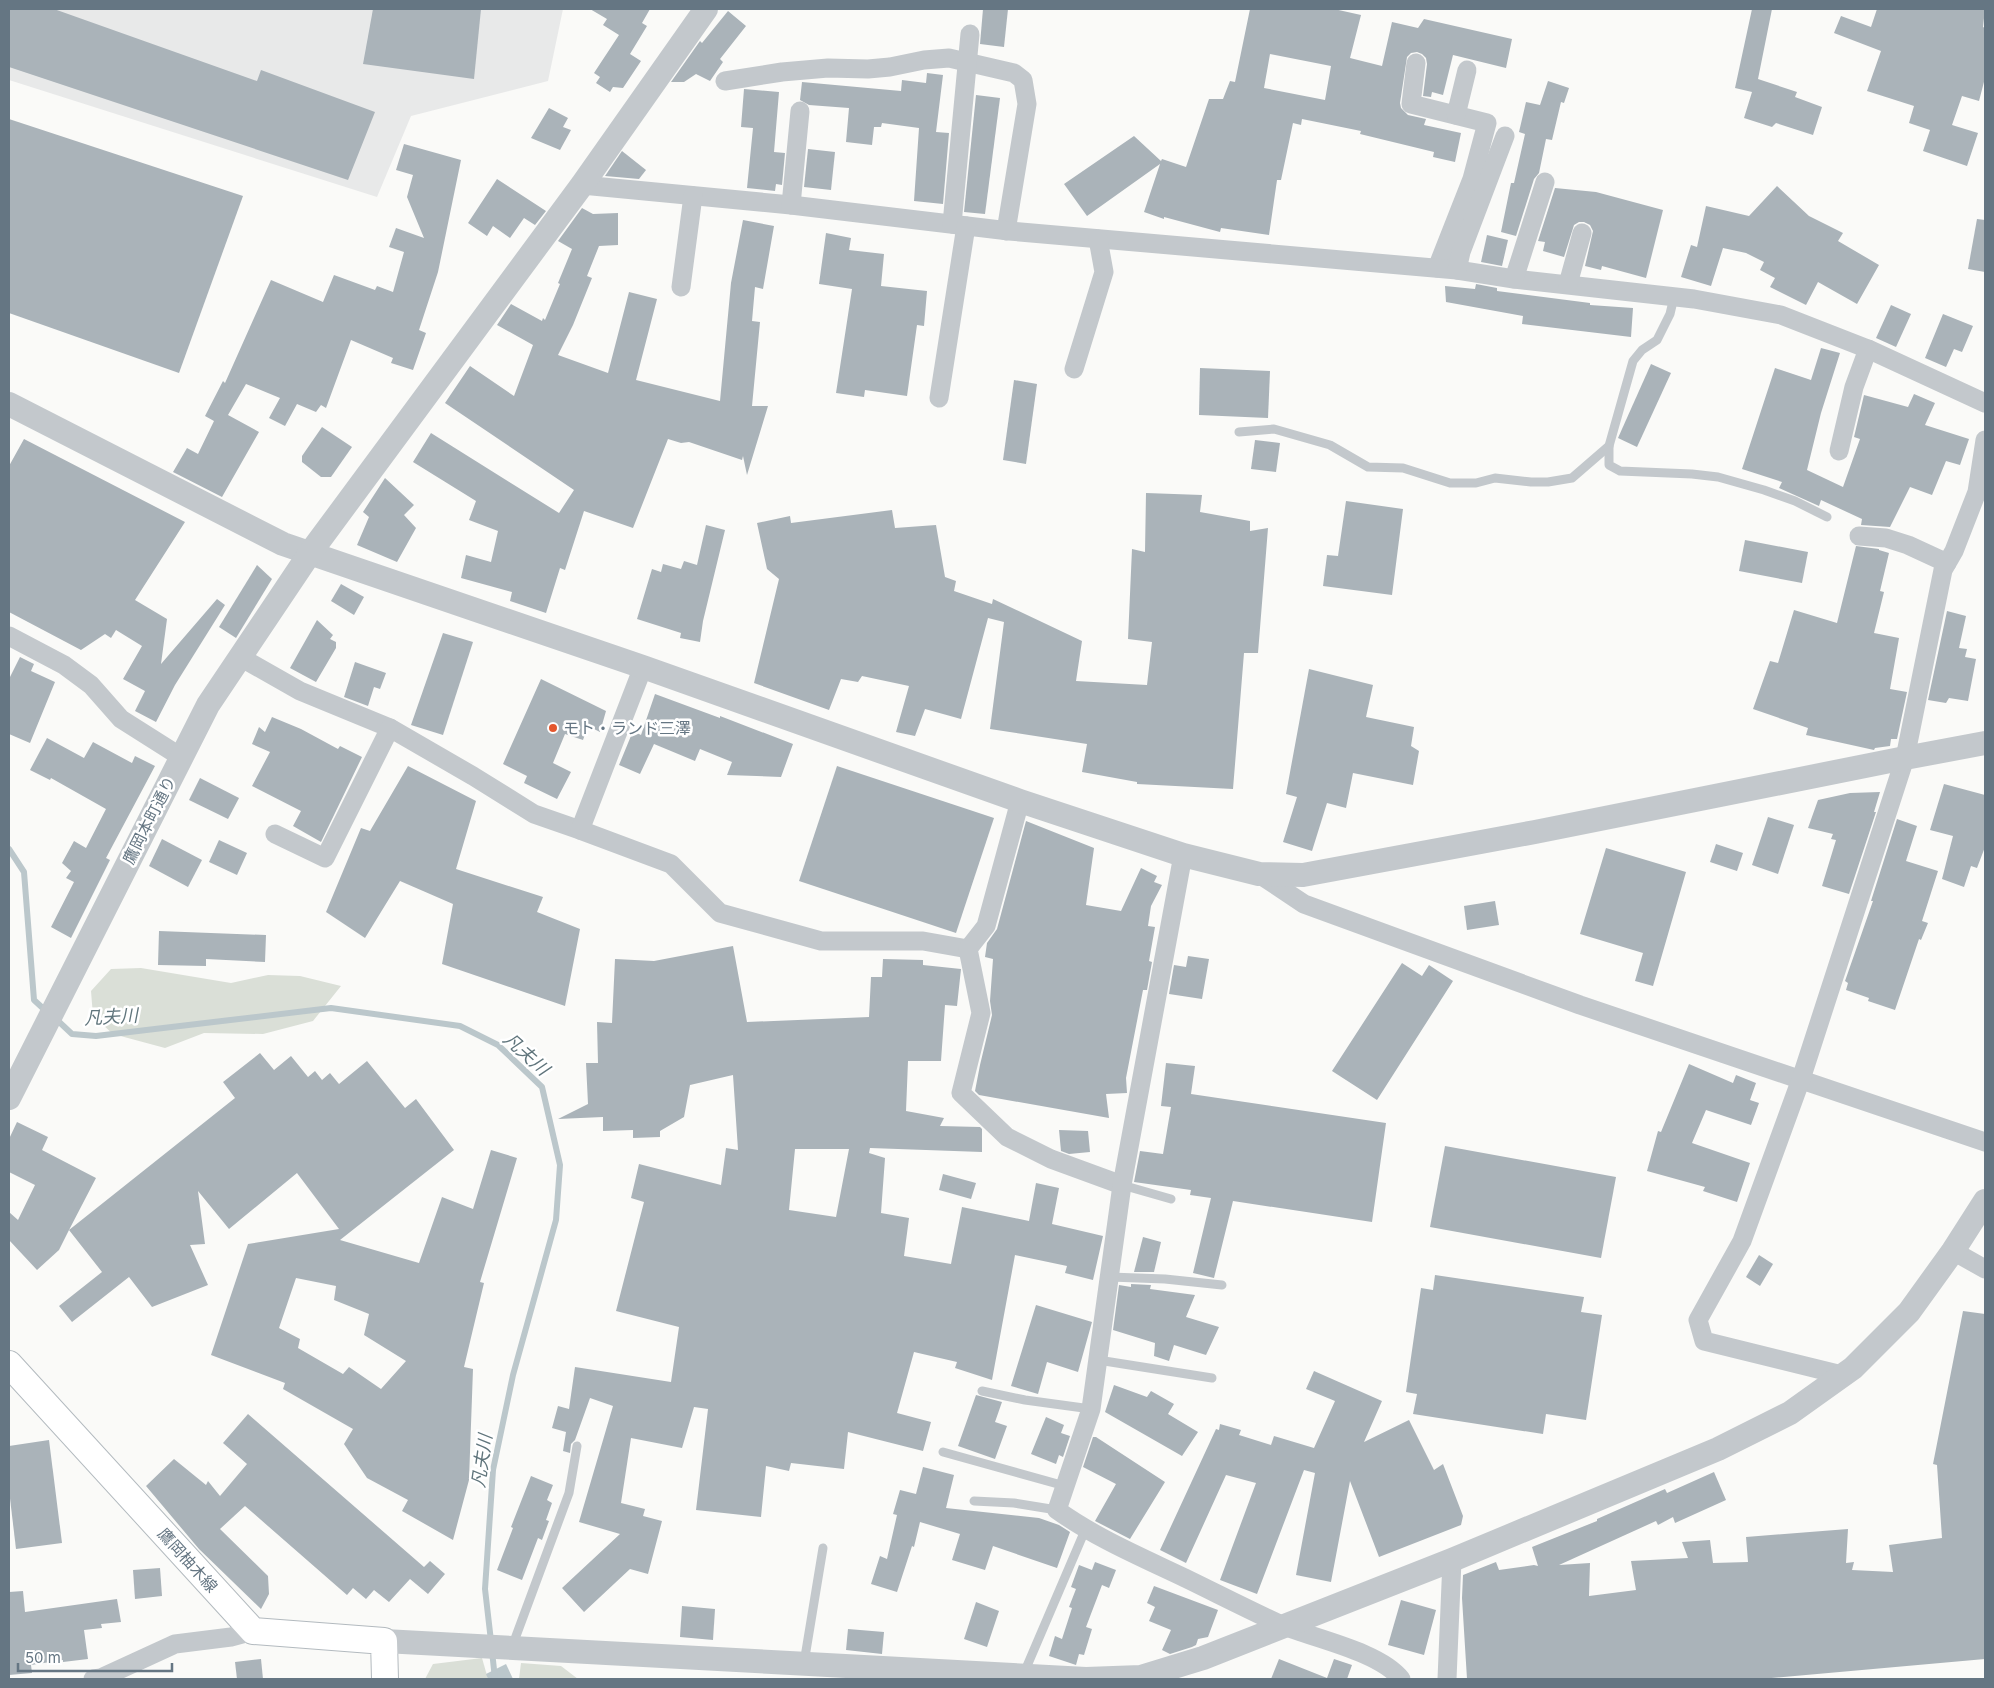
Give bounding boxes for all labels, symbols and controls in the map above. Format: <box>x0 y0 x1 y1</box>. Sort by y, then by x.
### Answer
place label: モト・ランド三澤 <box>563 718 691 738</box>
marker: モト・ランド三澤 <box>547 722 559 734</box>
street label: 鷹岡本町通り <box>118 773 180 867</box>
water label: 凡夫川 <box>83 1004 140 1028</box>
water label: 凡夫川 <box>499 1028 555 1081</box>
water label: 凡夫川 <box>467 1431 496 1489</box>
street label: 鷹岡柚木線 <box>154 1524 222 1596</box>
scale bar <box>18 1640 171 1672</box>
text: 50 m <box>25 1648 61 1667</box>

